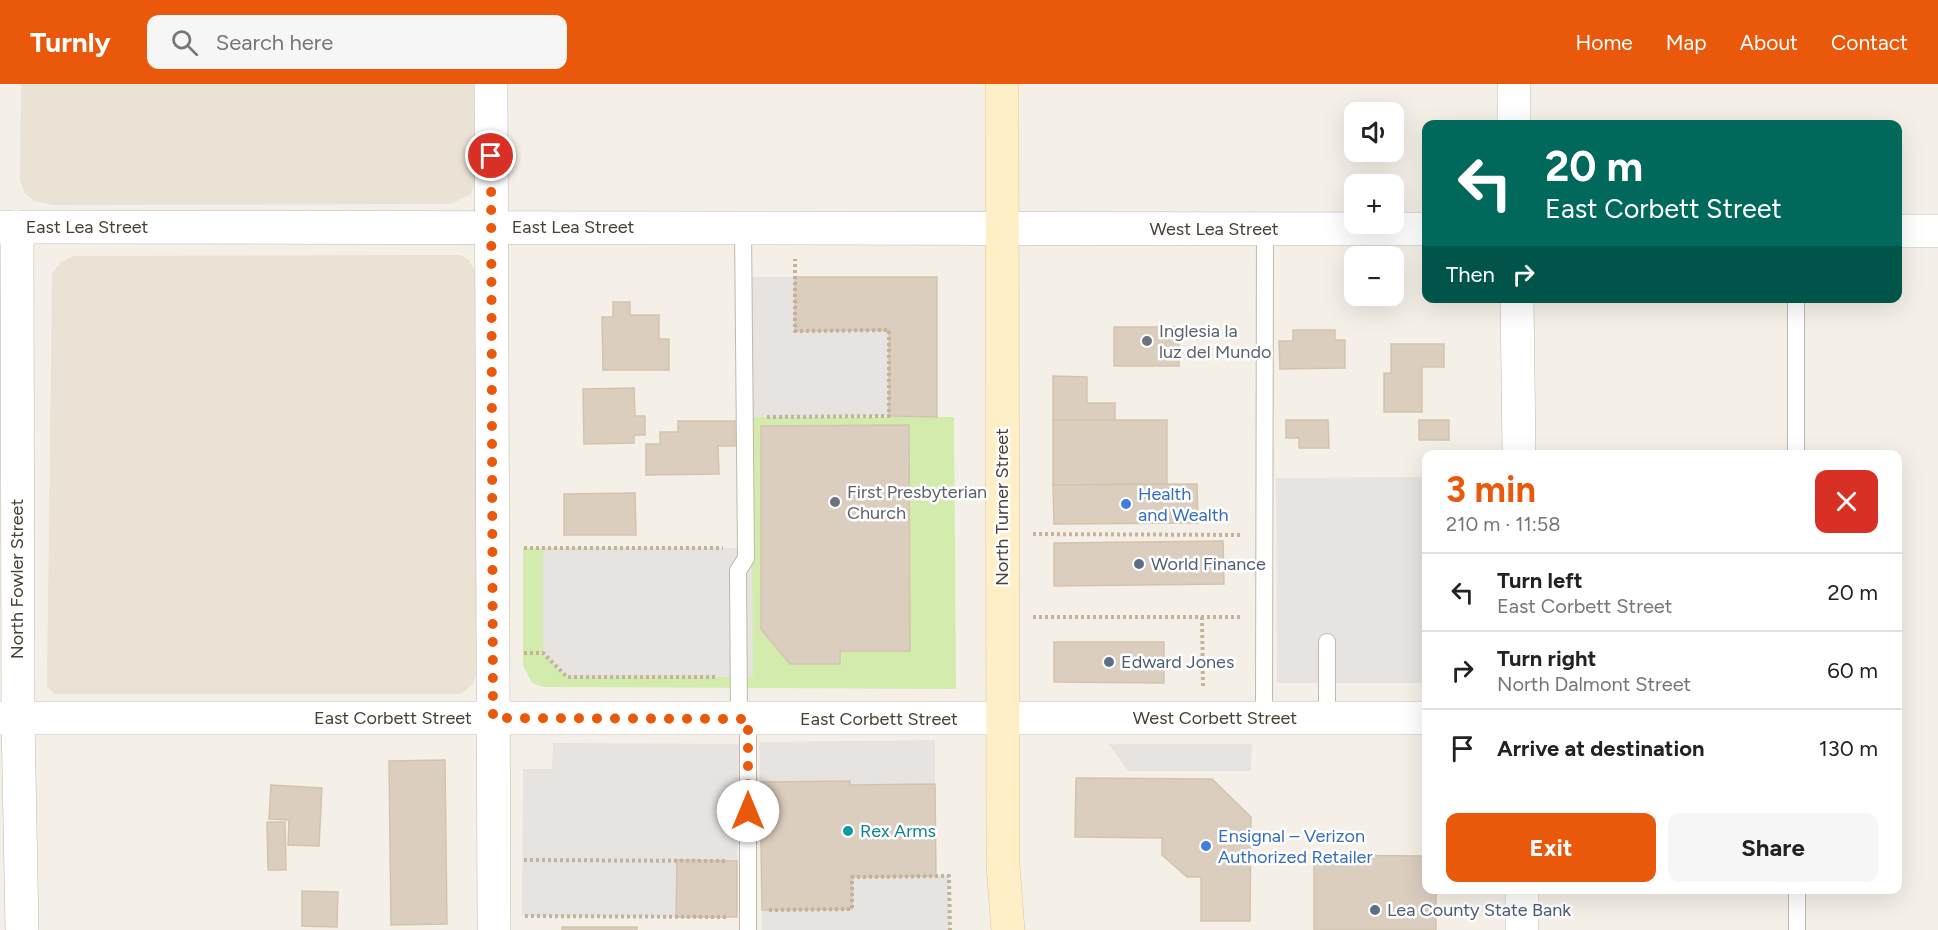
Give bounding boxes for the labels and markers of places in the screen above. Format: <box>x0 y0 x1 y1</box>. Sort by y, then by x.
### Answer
pin <box>465 130 516 181</box>
place label: Inglesia la luz del Mundo <box>1159 320 1271 363</box>
marker: Inglesia la luz del Mundo <box>1140 334 1154 348</box>
place label: First Presbyterian Church <box>847 481 987 524</box>
place label: Health and Wealth <box>1138 483 1229 526</box>
marker: First Presbyterian Church <box>828 495 842 509</box>
marker: Health and Wealth <box>1119 497 1133 511</box>
place label: World Finance <box>1151 553 1266 575</box>
marker: World Finance <box>1132 557 1146 571</box>
place label: Edward Jones <box>1121 651 1234 673</box>
marker: Edward Jones <box>1102 655 1116 669</box>
place label: Rex Arms <box>860 820 936 842</box>
marker: Rex Arms <box>841 824 855 838</box>
place label: Ensignal – Verizon Authorized Retailer <box>1218 825 1373 868</box>
marker: Ensignal – Verizon Authorized Retailer <box>1199 839 1213 853</box>
place label: Lea County State Bank <box>1387 899 1571 921</box>
marker: Lea County State Bank <box>1368 903 1382 917</box>

